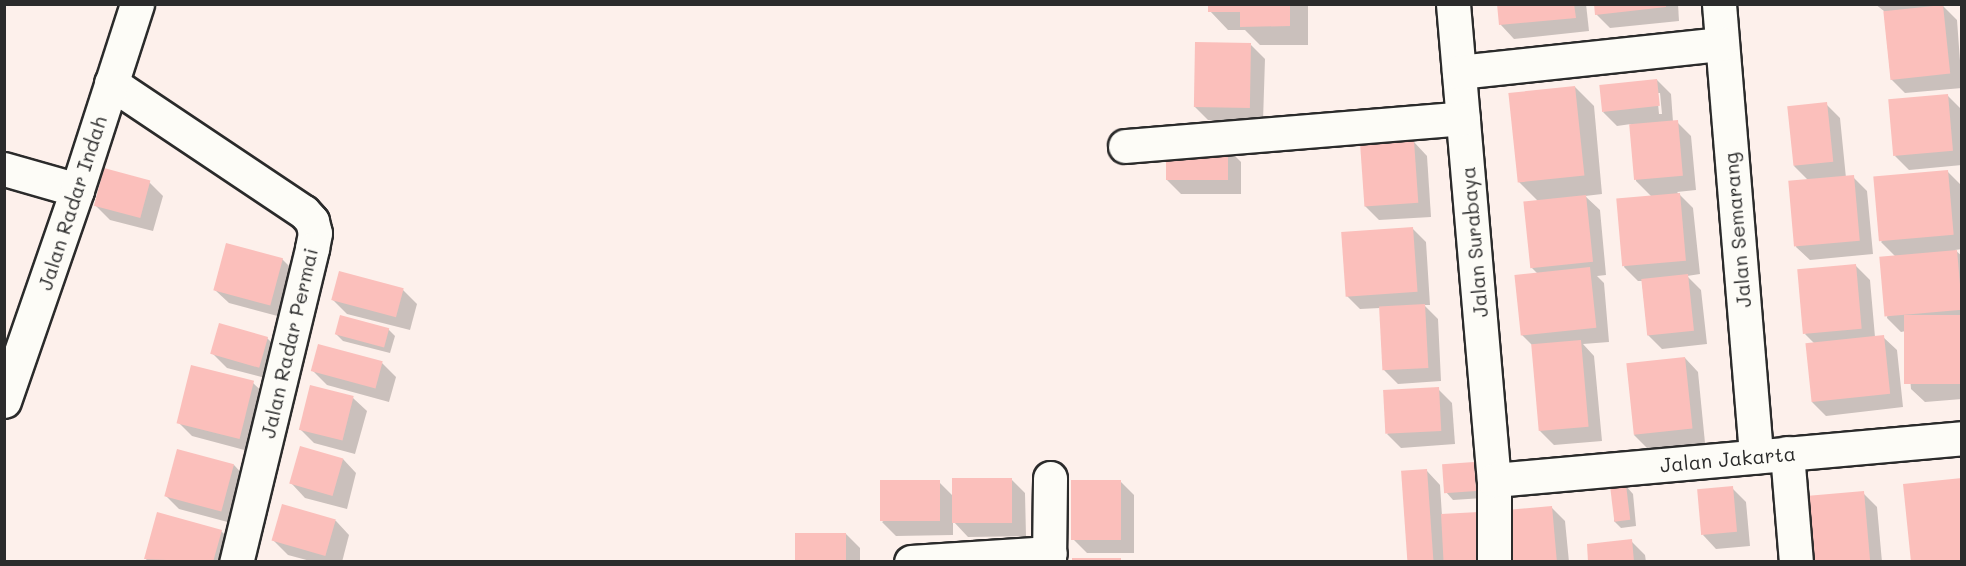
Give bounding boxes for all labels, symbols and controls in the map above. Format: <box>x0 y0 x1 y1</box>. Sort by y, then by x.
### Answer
street label: Jalan Radar Indah <box>33 113 111 293</box>
street label: Jalan Semarang <box>1718 151 1756 309</box>
street label: Jalan Surabaya <box>1455 166 1493 318</box>
street label: Jalan Radar Permai <box>255 246 323 440</box>
street label: Jalan Jakarta <box>1659 441 1797 477</box>

